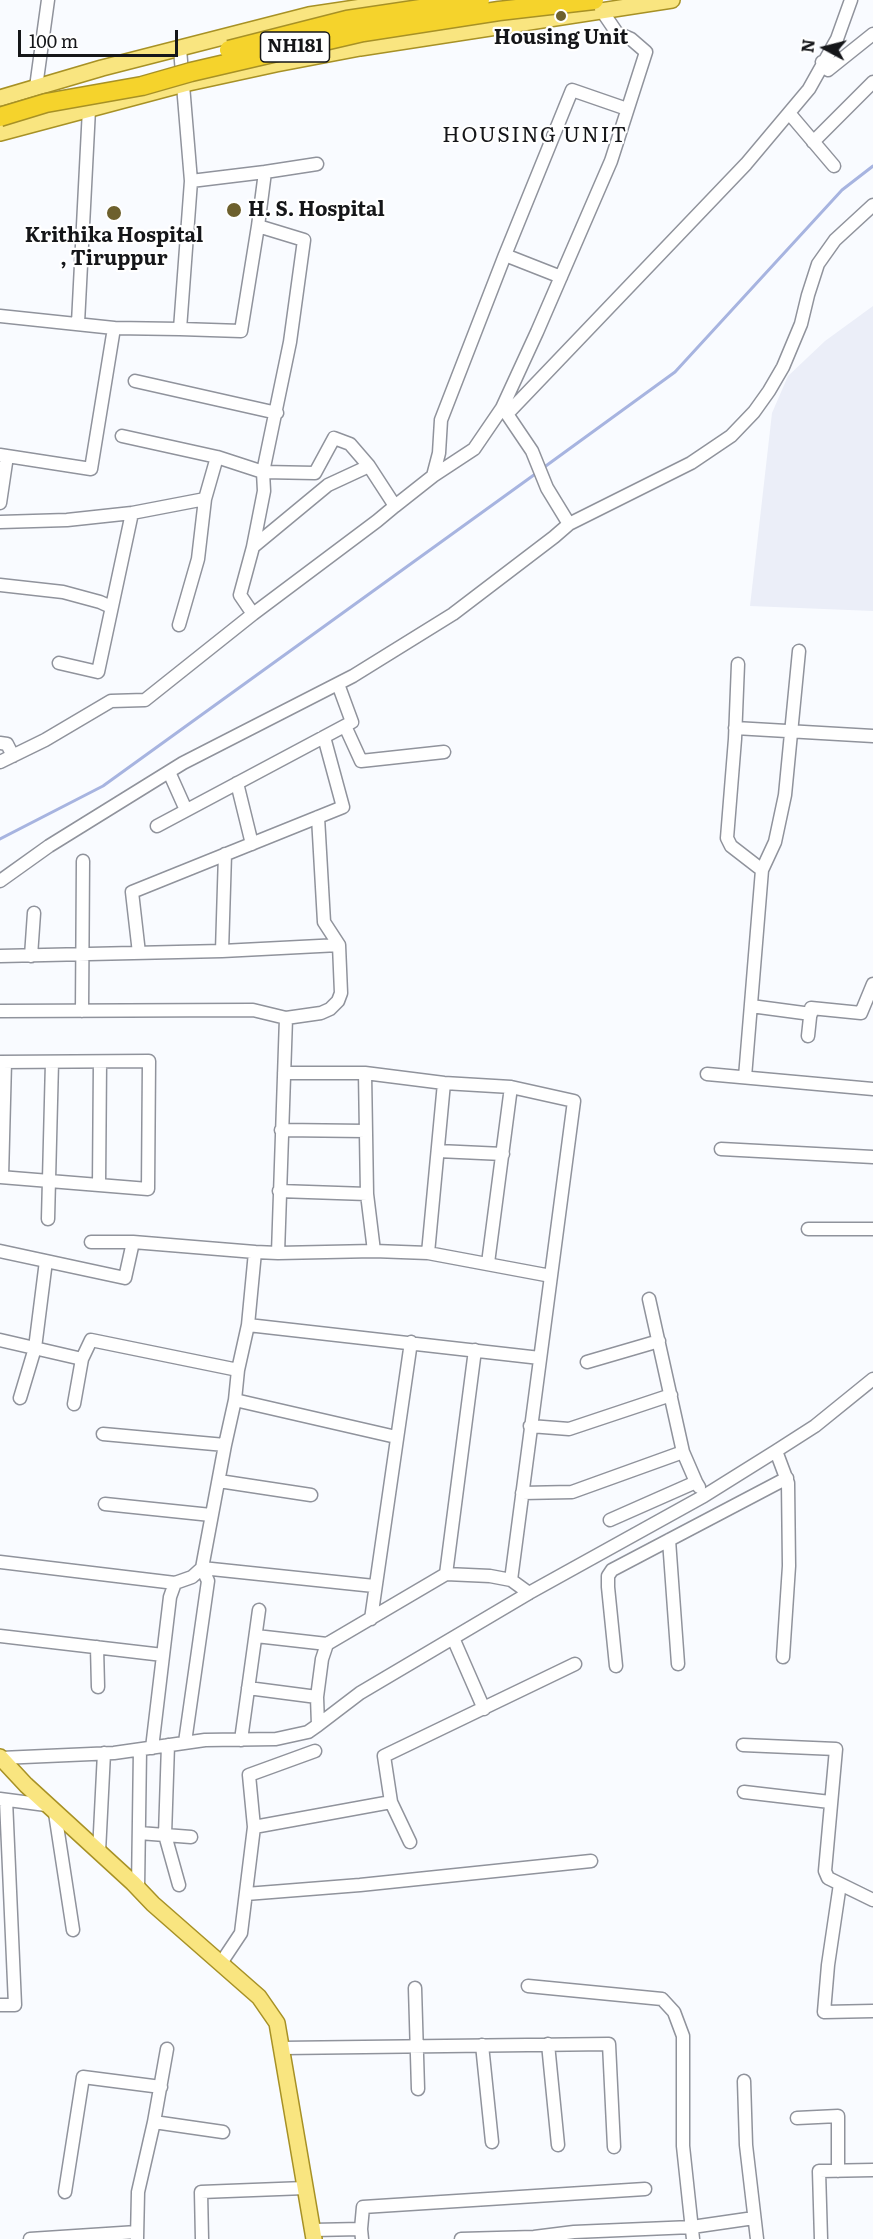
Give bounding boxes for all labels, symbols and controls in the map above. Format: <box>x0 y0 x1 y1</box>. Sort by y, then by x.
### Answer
marker: Housing Unit <box>554 9 568 23</box>
scale bar <box>21 18 182 56</box>
north arrow <box>795 18 855 78</box>
place label: Housing Unit <box>494 26 628 50</box>
text: 100 m <box>29 27 78 54</box>
road number: NH181 <box>260 32 330 62</box>
text: N <box>794 38 820 54</box>
district label: HOUSING UNIT <box>442 123 628 149</box>
place label: H. S. Hospital <box>248 198 385 222</box>
marker: H. S. Hospital <box>225 201 243 219</box>
marker: Krithika Hospital , Tiruppur <box>105 204 123 222</box>
place label: Krithika Hospital , Tiruppur <box>25 224 203 271</box>

